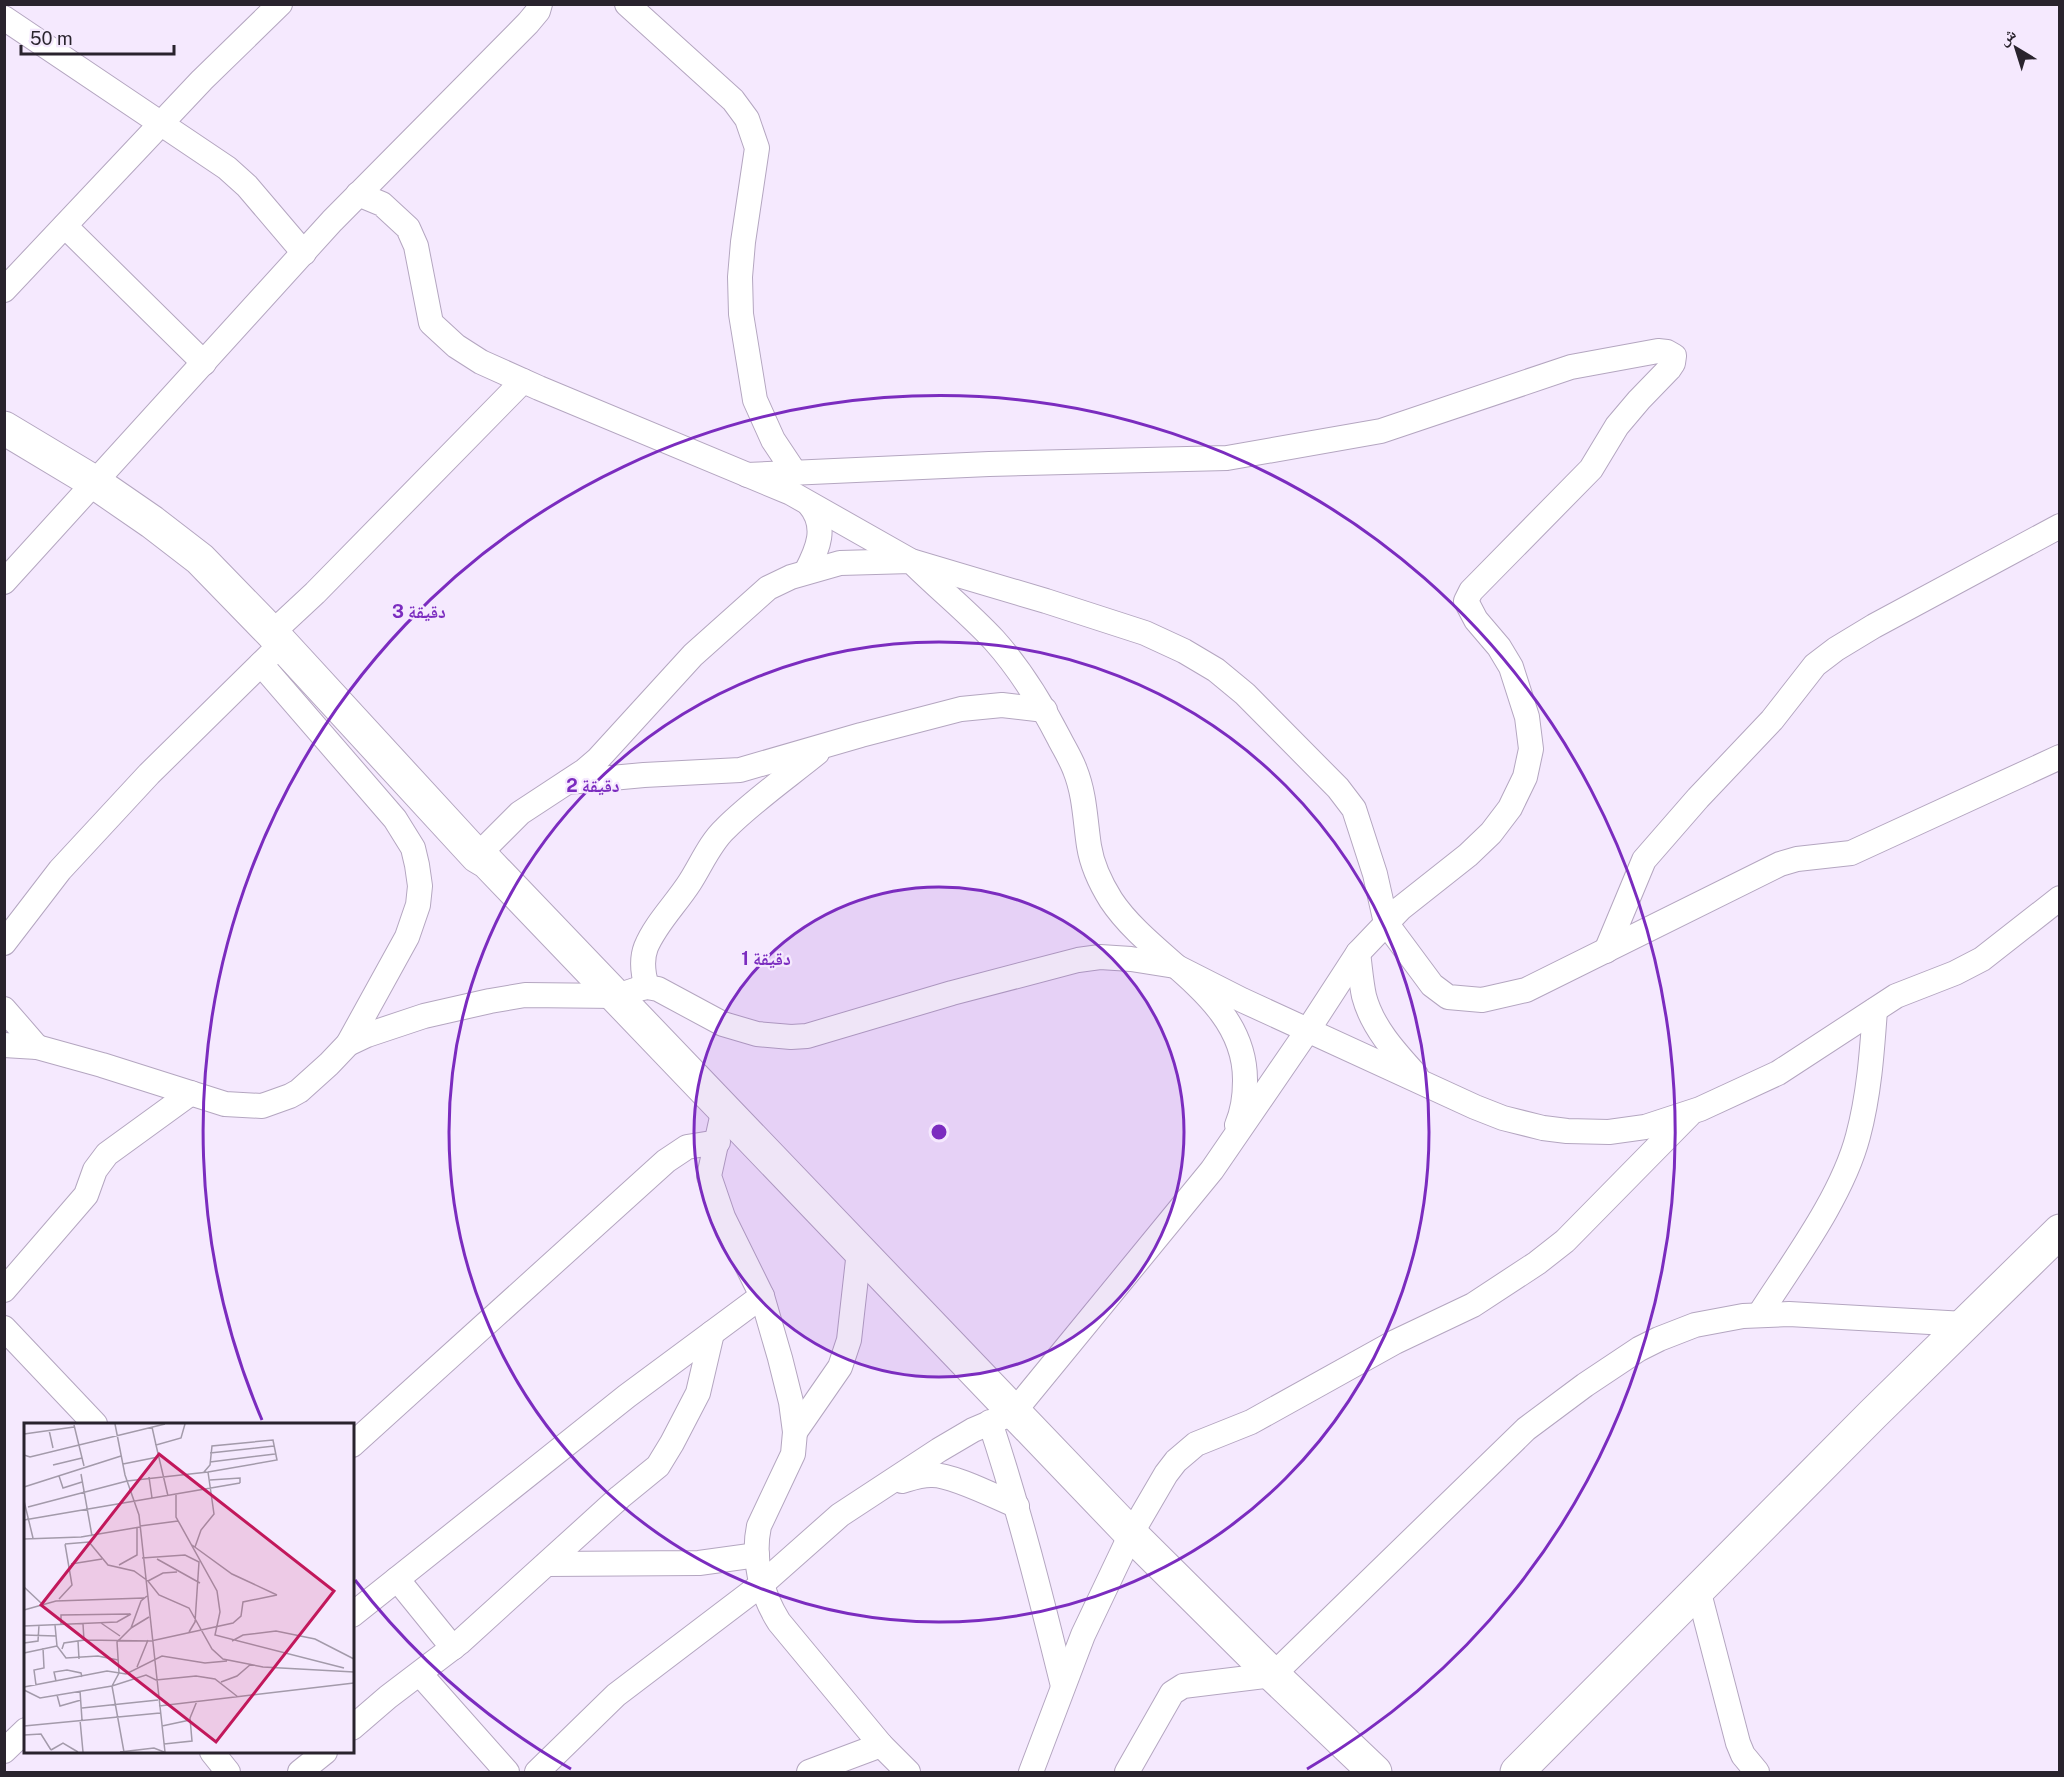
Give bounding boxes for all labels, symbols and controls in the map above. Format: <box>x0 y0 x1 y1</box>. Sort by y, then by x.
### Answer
scale bar <box>21 18 174 56</box>
north arrow <box>1986 18 2046 78</box>
text: ش <box>1995 24 2020 49</box>
text: 50 m <box>30 28 73 49</box>
text: 3 دقيقة <box>392 601 446 622</box>
text: 2 دقيقة <box>566 775 620 796</box>
text: 1 دقيقة <box>741 948 791 969</box>
centre of rings <box>929 1122 949 1142</box>
inset map <box>24 1423 354 1753</box>

